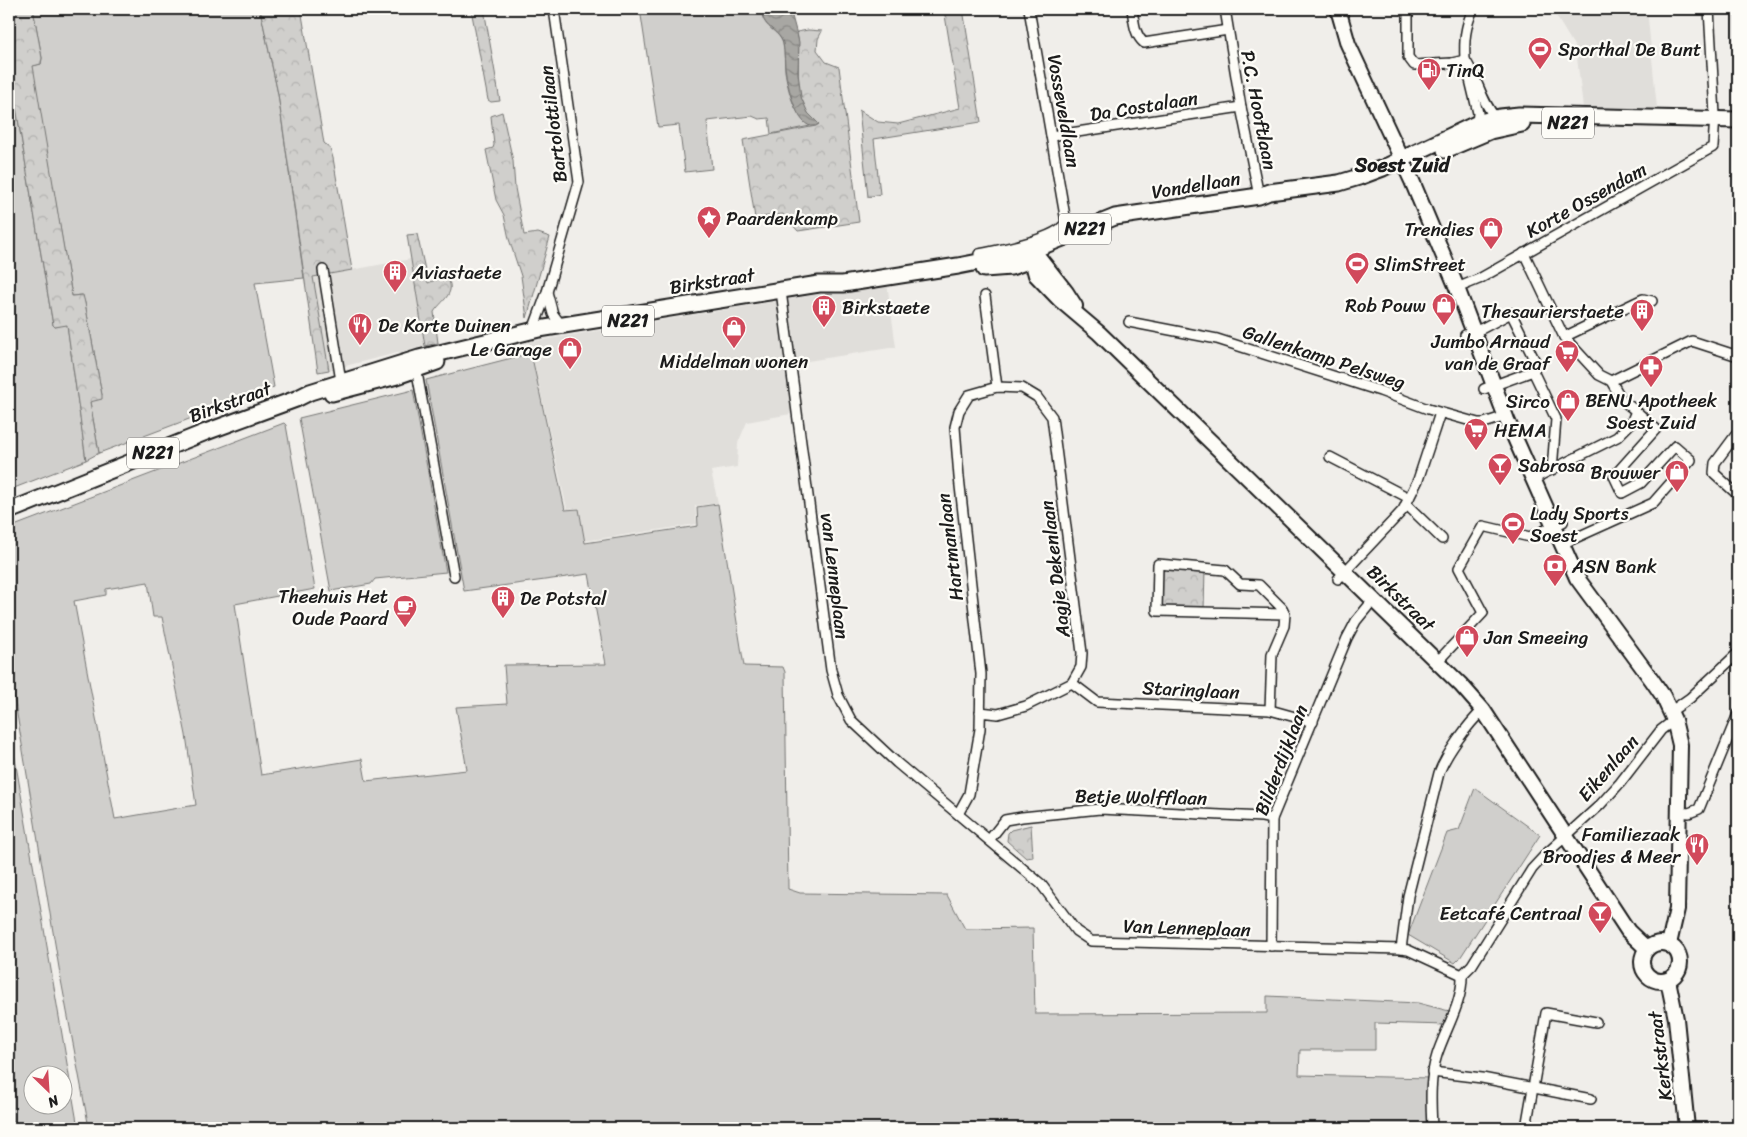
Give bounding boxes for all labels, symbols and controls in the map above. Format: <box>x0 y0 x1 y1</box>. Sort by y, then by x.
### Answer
place label: Sporthal De Bunt <box>1558 33 1701 66</box>
sports icon: Sporthal De Bunt <box>1527 36 1553 70</box>
street label: P.C. Hooftlaan <box>1231 47 1287 173</box>
street label: Vosseveldlaan <box>1038 52 1090 170</box>
place label: TinQ <box>1446 54 1484 87</box>
fuel station icon: TinQ <box>1416 57 1442 91</box>
street label: Bartolottilaan <box>529 64 577 184</box>
street label: Da Costalaan <box>1088 81 1200 131</box>
road number: N221 <box>1542 108 1594 138</box>
district label: Soest Zuid <box>1354 148 1452 183</box>
street label: Korte Ossendam <box>1519 153 1653 247</box>
street label: Vondellaan <box>1149 162 1243 208</box>
place label: Paardenkamp <box>726 202 838 235</box>
place icon: Paardenkamp <box>696 205 722 239</box>
road number: N221 <box>1059 213 1111 244</box>
place label: Trendies <box>1404 213 1474 246</box>
shop icon: Trendies <box>1478 216 1504 250</box>
place label: SlimStreet <box>1374 248 1466 281</box>
sports icon: SlimStreet <box>1344 251 1370 285</box>
place label: Aviastaete <box>411 256 502 289</box>
street label: Birkstraat <box>667 258 758 304</box>
building icon: Aviastaete <box>382 259 408 293</box>
place label: Rob Pouw <box>1345 289 1426 322</box>
place label: Birkstaete <box>842 291 930 324</box>
shop icon: Rob Pouw <box>1431 292 1457 326</box>
building icon: Birkstaete <box>811 294 837 328</box>
place label: Thesaurierstaete <box>1481 295 1624 328</box>
building icon: Thesaurierstaete <box>1629 298 1655 332</box>
road number: N221 <box>602 306 654 336</box>
place label: De Korte Duinen <box>378 309 511 342</box>
restaurant icon: De Korte Duinen <box>347 312 373 346</box>
shop icon: Middelman wonen <box>721 315 747 349</box>
street label: Gallenkamp Pelsweg <box>1238 315 1410 399</box>
place label: Jumbo Arnaud van de Graaf <box>1430 325 1553 380</box>
place label: Le Garage <box>470 333 552 366</box>
shop icon: Le Garage <box>557 336 583 370</box>
supermarket icon: Jumbo Arnaud van de Graaf <box>1554 339 1580 373</box>
place label: Middelman wonen <box>660 345 808 378</box>
pharmacy icon: BENU Apotheek Soest Zuid <box>1638 354 1664 388</box>
street label: Birkstraat <box>184 371 277 432</box>
place label: BENU Apotheek Soest Zuid <box>1585 384 1718 439</box>
place label: Sirco <box>1506 385 1550 418</box>
shop icon: Sirco <box>1555 388 1581 422</box>
place label: HEMA <box>1494 414 1547 447</box>
supermarket icon: HEMA <box>1463 417 1489 451</box>
road number: N221 <box>127 438 179 468</box>
place label: Sabrosa <box>1518 449 1585 482</box>
bar icon: Sabrosa <box>1487 452 1513 486</box>
place label: Brouwer <box>1590 456 1661 489</box>
shop icon: Brouwer <box>1664 459 1690 493</box>
street label: Hartmanlaan <box>927 491 973 603</box>
place label: Lady Sports Soest <box>1530 497 1629 552</box>
street label: Aagje Dekenlaan <box>1030 499 1080 640</box>
street label: van Lenneplaan <box>811 511 859 641</box>
sports icon: Lady Sports Soest <box>1500 511 1526 545</box>
place label: ASN Bank <box>1571 550 1657 583</box>
bank icon: ASN Bank <box>1542 553 1568 587</box>
street label: Birkstraat <box>1359 556 1444 641</box>
place label: Theehuis Het Oude Paard <box>278 580 390 635</box>
place label: De Potstal <box>520 582 607 615</box>
building icon: De Potstal <box>490 585 516 619</box>
cafe icon: Theehuis Het Oude Paard <box>392 594 418 628</box>
place label: Jan Smeeing <box>1483 621 1589 654</box>
shop icon: Jan Smeeing <box>1454 624 1480 658</box>
street label: Staringlaan <box>1141 671 1241 709</box>
street label: Bilderdijklaan <box>1245 700 1317 820</box>
street label: Eikenlaan <box>1569 727 1647 809</box>
street label: Betje Wolfflaan <box>1075 779 1207 815</box>
place label: Familiezaak Broodjes & Meer <box>1543 818 1681 873</box>
restaurant icon: Familiezaak Broodjes & Meer <box>1684 832 1710 866</box>
place label: Eetcafé Centraal <box>1440 897 1583 930</box>
bar icon: Eetcafé Centraal <box>1587 900 1613 934</box>
street label: Van Lenneplaan <box>1123 909 1251 947</box>
street label: Kerkstraat <box>1638 1008 1682 1103</box>
north arrow <box>22 1064 72 1114</box>
text: N <box>43 1088 64 1115</box>

